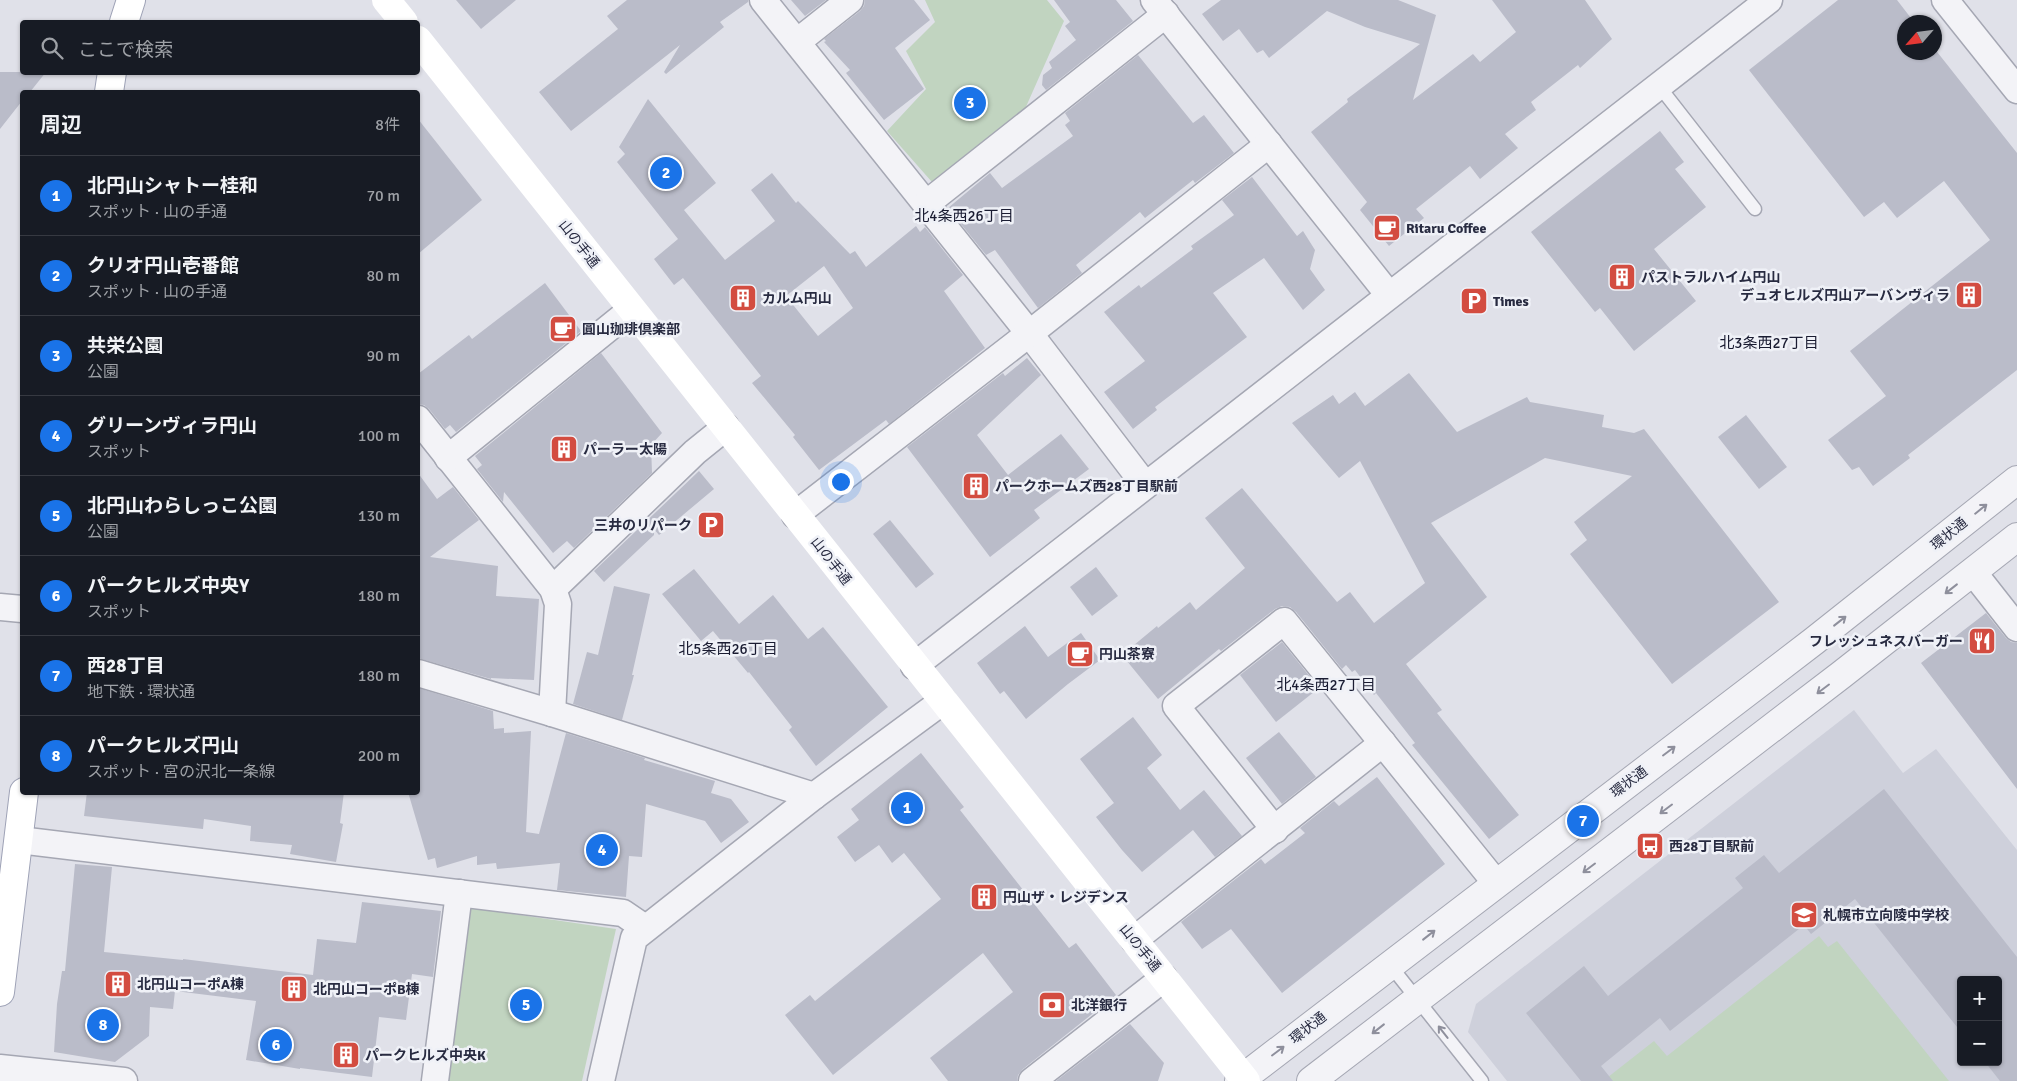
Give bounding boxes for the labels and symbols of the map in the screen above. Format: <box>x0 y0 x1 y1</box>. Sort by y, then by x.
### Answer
north arrow <box>1897 15 1942 60</box>
pin: 3 <box>954 84 986 122</box>
pin: 2 <box>650 154 682 192</box>
district label: 北4条西26丁目 <box>914 207 1014 225</box>
cafe icon: Ritaru Coffee <box>1372 213 1402 243</box>
street label: 山の手通 <box>555 217 603 271</box>
place label: Ritaru Coffee <box>1406 220 1486 237</box>
building icon: パストラルハイム円山 <box>1607 262 1637 292</box>
place label: パストラルハイム円山 <box>1641 269 1780 286</box>
building icon: デュオヒルズ円山アーバンヴィラ <box>1954 280 1984 310</box>
building icon: カルム円山 <box>728 283 758 313</box>
parking icon: Times <box>1459 286 1489 316</box>
place label: デュオヒルズ円山アーバンヴィラ <box>1740 287 1950 304</box>
place label: カルム円山 <box>762 290 832 307</box>
place label: Times <box>1493 293 1529 310</box>
cafe icon: 圓山珈琲倶楽部 <box>548 314 578 344</box>
place label: 圓山珈琲倶楽部 <box>582 321 680 338</box>
district label: 北3条西27丁目 <box>1719 334 1819 352</box>
building icon: パーラー太陽 <box>549 434 579 464</box>
place label: パーラー太陽 <box>583 441 667 458</box>
your location <box>828 469 854 495</box>
building icon: パークホームズ西28丁目駅前 <box>961 471 991 501</box>
place label: パークホームズ西28丁目駅前 <box>995 478 1178 495</box>
one-way arrow <box>1974 503 1987 514</box>
parking icon: 三井のリパーク <box>696 510 726 540</box>
street label: 環状通 <box>1927 514 1971 554</box>
place label: 三井のリパーク <box>594 517 692 534</box>
street label: 山の手通 <box>807 534 855 588</box>
one-way arrow <box>1945 583 1958 594</box>
one-way arrow <box>1833 615 1846 626</box>
restaurant icon: フレッシュネスバーガー <box>1967 626 1997 656</box>
place label: フレッシュネスバーガー <box>1809 633 1963 650</box>
cafe icon: 円山茶寮 <box>1065 639 1095 669</box>
district label: 北5条西26丁目 <box>678 640 778 658</box>
place label: 円山茶寮 <box>1099 646 1155 663</box>
district label: 北4条西27丁目 <box>1276 676 1376 694</box>
one-way arrow <box>1817 683 1830 694</box>
one-way arrow <box>1662 746 1675 757</box>
street label: 環状通 <box>1607 763 1651 801</box>
pin: 1 <box>891 789 923 827</box>
pin: 7 <box>1567 802 1599 840</box>
one-way arrow <box>1660 803 1673 814</box>
pin: 4 <box>586 831 618 869</box>
bus stop icon: 西28丁目駅前 <box>1635 831 1665 861</box>
place label: 西28丁目駅前 <box>1669 838 1754 855</box>
one-way arrow <box>1583 862 1596 873</box>
building icon: 円山ザ・レジデンス <box>969 882 999 912</box>
place label: 円山ザ・レジデンス <box>1003 889 1129 906</box>
school or university icon: 札幌市立向陵中学校 <box>1789 900 1819 930</box>
place label: 札幌市立向陵中学校 <box>1823 907 1949 924</box>
street label: 山の手通 <box>1116 921 1164 975</box>
one-way arrow <box>1422 929 1435 940</box>
building icon: 北円山コーポA棟 <box>103 969 133 999</box>
building icon: 北円山コーポB棟 <box>279 974 309 1004</box>
place label: 北円山コーポA棟 <box>137 976 244 993</box>
place label: 北円山コーポB棟 <box>313 981 420 998</box>
pin: 5 <box>510 986 542 1024</box>
bank icon: 北洋銀行 <box>1037 990 1067 1020</box>
place label: 北洋銀行 <box>1071 997 1127 1014</box>
pin: 8 <box>87 1006 119 1044</box>
street label: 環状通 <box>1286 1008 1330 1048</box>
one-way arrow <box>1372 1024 1385 1035</box>
one-way arrow <box>1438 1025 1448 1039</box>
pin: 6 <box>260 1026 292 1064</box>
building icon: パークヒルズ中央K <box>331 1040 361 1070</box>
one-way arrow <box>1271 1046 1284 1057</box>
place label: パークヒルズ中央K <box>365 1047 486 1064</box>

